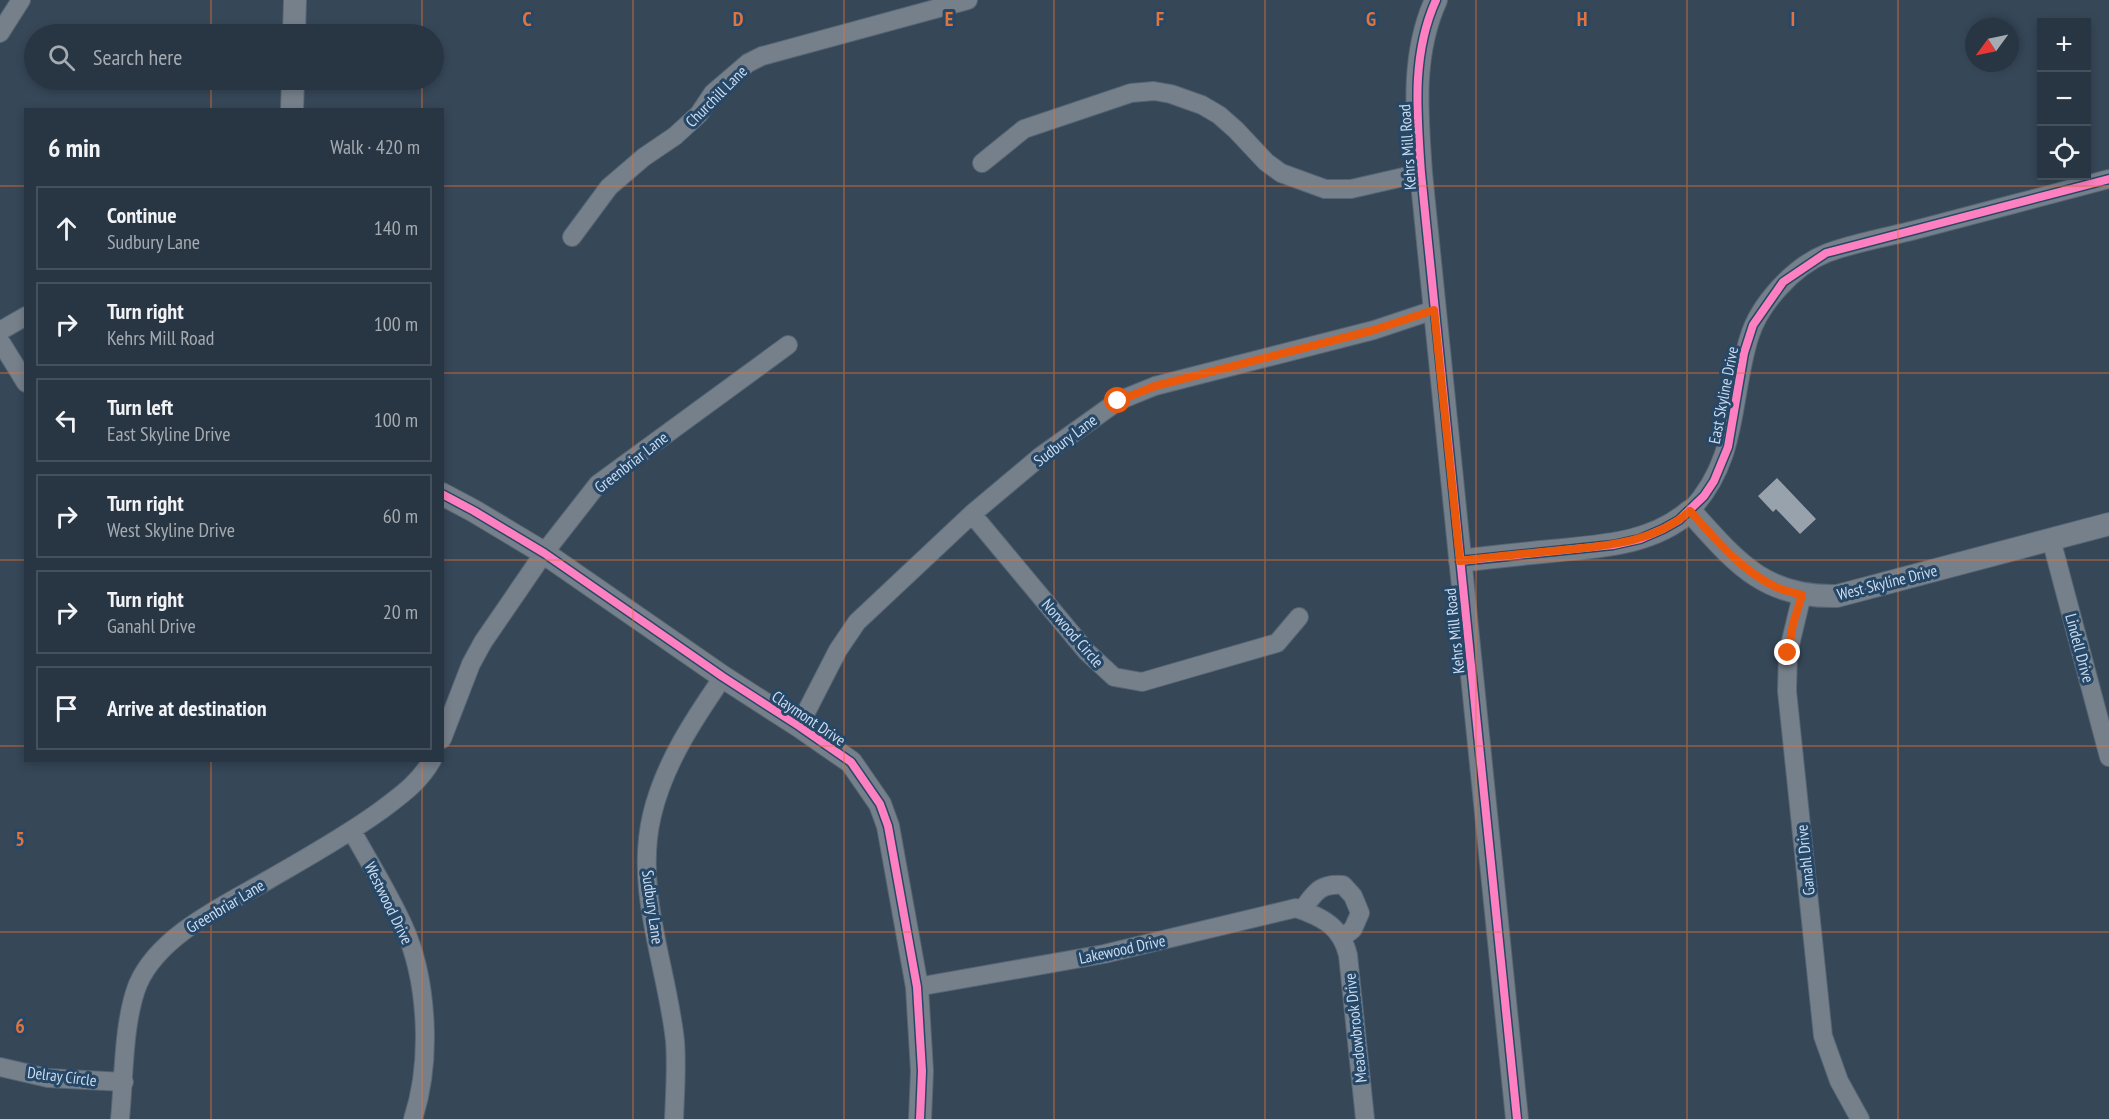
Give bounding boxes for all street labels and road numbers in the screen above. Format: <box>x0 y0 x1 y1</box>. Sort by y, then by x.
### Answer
street label: Churchill Lane <box>681 61 751 131</box>
street label: Kehrs Mill Road <box>1394 103 1420 191</box>
street label: East Skyline Drive <box>1704 345 1742 445</box>
street label: Sudbury Lane <box>1029 410 1101 470</box>
street label: Greenbriar Lane <box>590 427 672 497</box>
street label: West Skyline Drive <box>1835 560 1939 604</box>
street label: Kehrs Mill Road <box>1440 587 1468 675</box>
street label: Norwood Circle <box>1038 595 1108 671</box>
street label: Lindell Drive <box>2061 611 2099 685</box>
street label: Claymont Drive <box>768 686 850 750</box>
street label: Ganahl Drive <box>1791 824 1819 896</box>
street label: Westwood Drive <box>360 859 418 947</box>
street label: Sudbury Lane <box>638 869 668 945</box>
street label: Greenbriar Lane <box>182 875 268 937</box>
street label: Lakewood Drive <box>1077 930 1167 968</box>
street label: Meadowbrook Drive <box>1339 972 1371 1084</box>
street label: Delray Circle <box>26 1062 98 1090</box>

